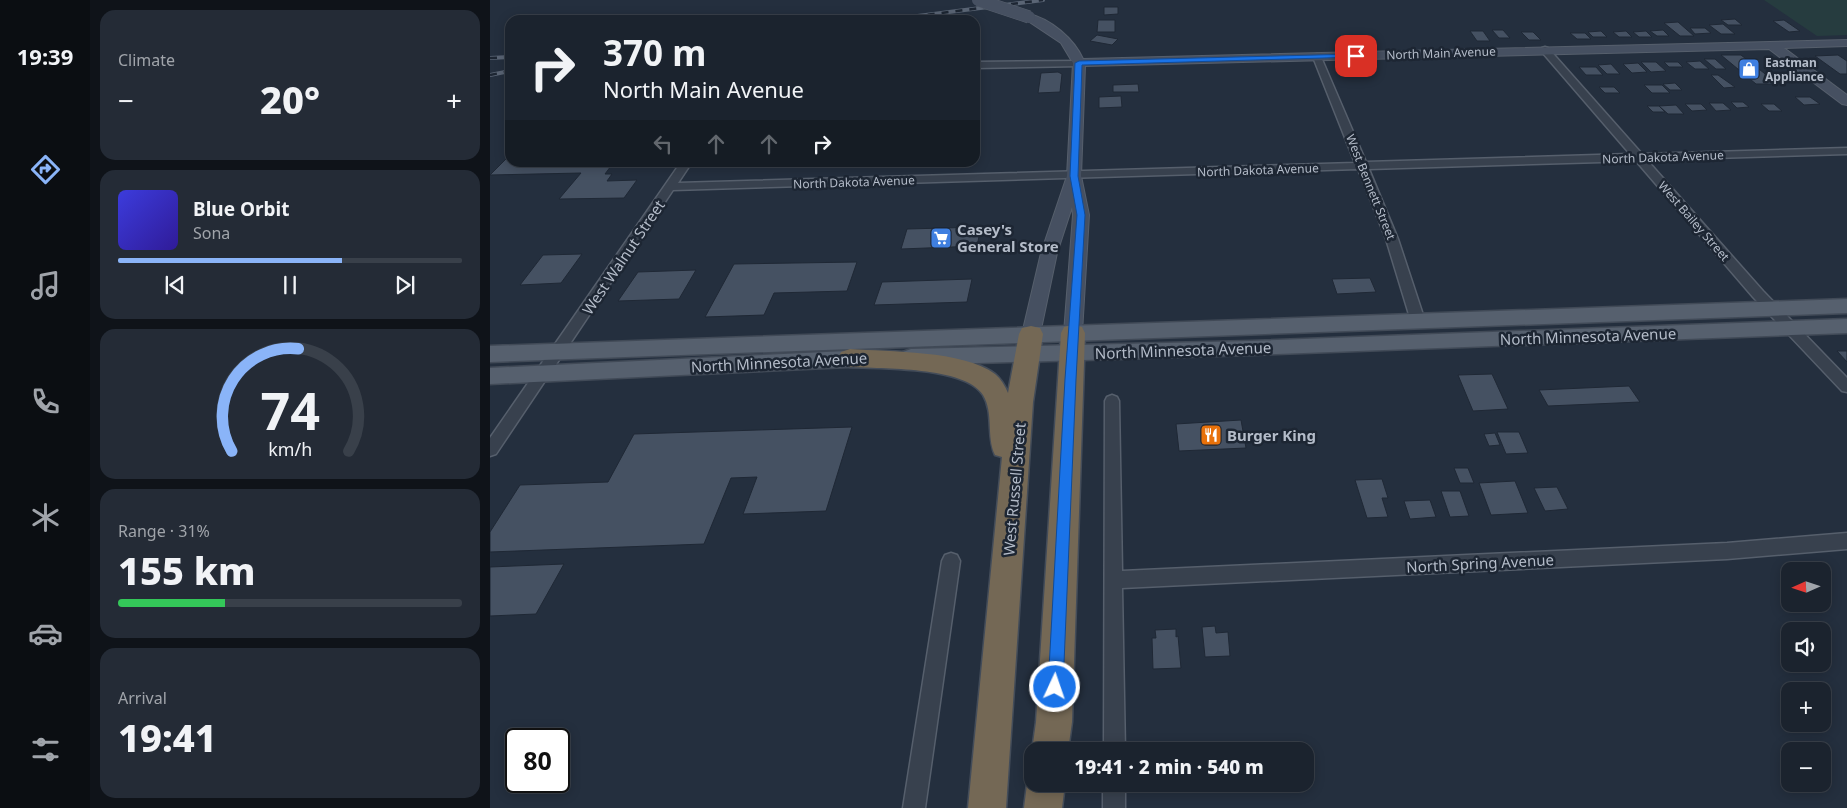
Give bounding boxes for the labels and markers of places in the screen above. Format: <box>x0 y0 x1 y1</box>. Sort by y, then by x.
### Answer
pin <box>1335 35 1377 77</box>
place label: Eastman Appliance <box>1765 54 1824 85</box>
shop icon: Eastman Appliance <box>1737 57 1761 81</box>
place label: Casey's General Store <box>957 219 1059 256</box>
supermarket icon: Casey's General Store <box>929 226 953 250</box>
restaurant icon: Burger King <box>1199 423 1223 447</box>
place label: Burger King <box>1227 425 1316 445</box>

